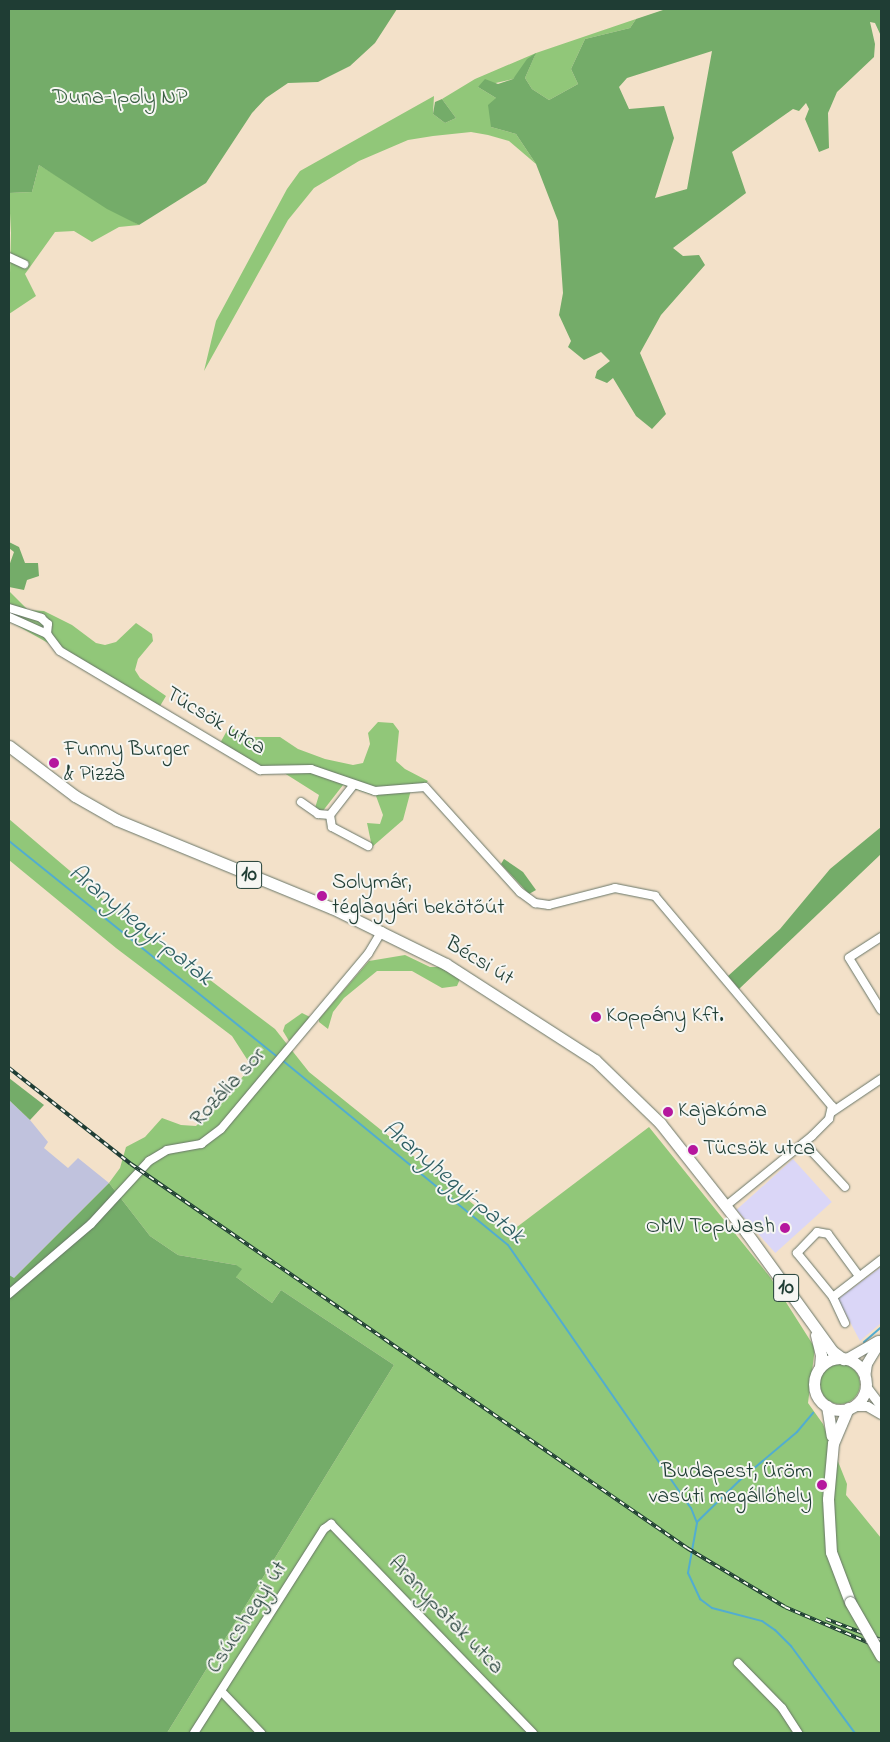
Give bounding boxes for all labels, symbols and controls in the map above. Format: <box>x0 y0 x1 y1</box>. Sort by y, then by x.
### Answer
park label: Duna-Ipoly NP <box>52 86 188 112</box>
street label: Tücsök utca <box>160 682 270 762</box>
place label: Funny Burger & Pizza <box>64 737 189 788</box>
marker: Funny Burger & Pizza <box>48 757 60 769</box>
road number: 10 <box>235 856 263 894</box>
water label: Aranyhegyi-patak <box>62 859 218 993</box>
place label: Solymár, téglagyári bekötőút <box>332 870 505 921</box>
marker: Solymár, téglagyári bekötőút <box>316 890 328 902</box>
street label: Bécsi út <box>440 931 518 993</box>
place label: Koppány Kft. <box>606 1004 724 1030</box>
marker: Koppány Kft. <box>590 1011 602 1023</box>
street label: Rozália sor <box>186 1043 272 1133</box>
place label: Kajakóma <box>678 1099 767 1125</box>
marker: Kajakóma <box>662 1106 674 1118</box>
water label: Aranyhegyi-patak <box>376 1115 530 1251</box>
place label: Tücsök utca <box>703 1137 815 1163</box>
marker: Tücsök utca <box>687 1144 699 1156</box>
place label: OMV TopWash <box>646 1215 775 1241</box>
marker: OMV TopWash <box>779 1222 791 1234</box>
road number: 10 <box>772 1270 800 1306</box>
place label: Budapest, Üröm vasúti megállóhely <box>649 1459 812 1510</box>
marker: Budapest, Üröm vasúti megállóhely <box>816 1479 828 1491</box>
street label: Aranypatak utca <box>382 1551 508 1681</box>
street label: Csúcshegyi út <box>202 1557 294 1679</box>

